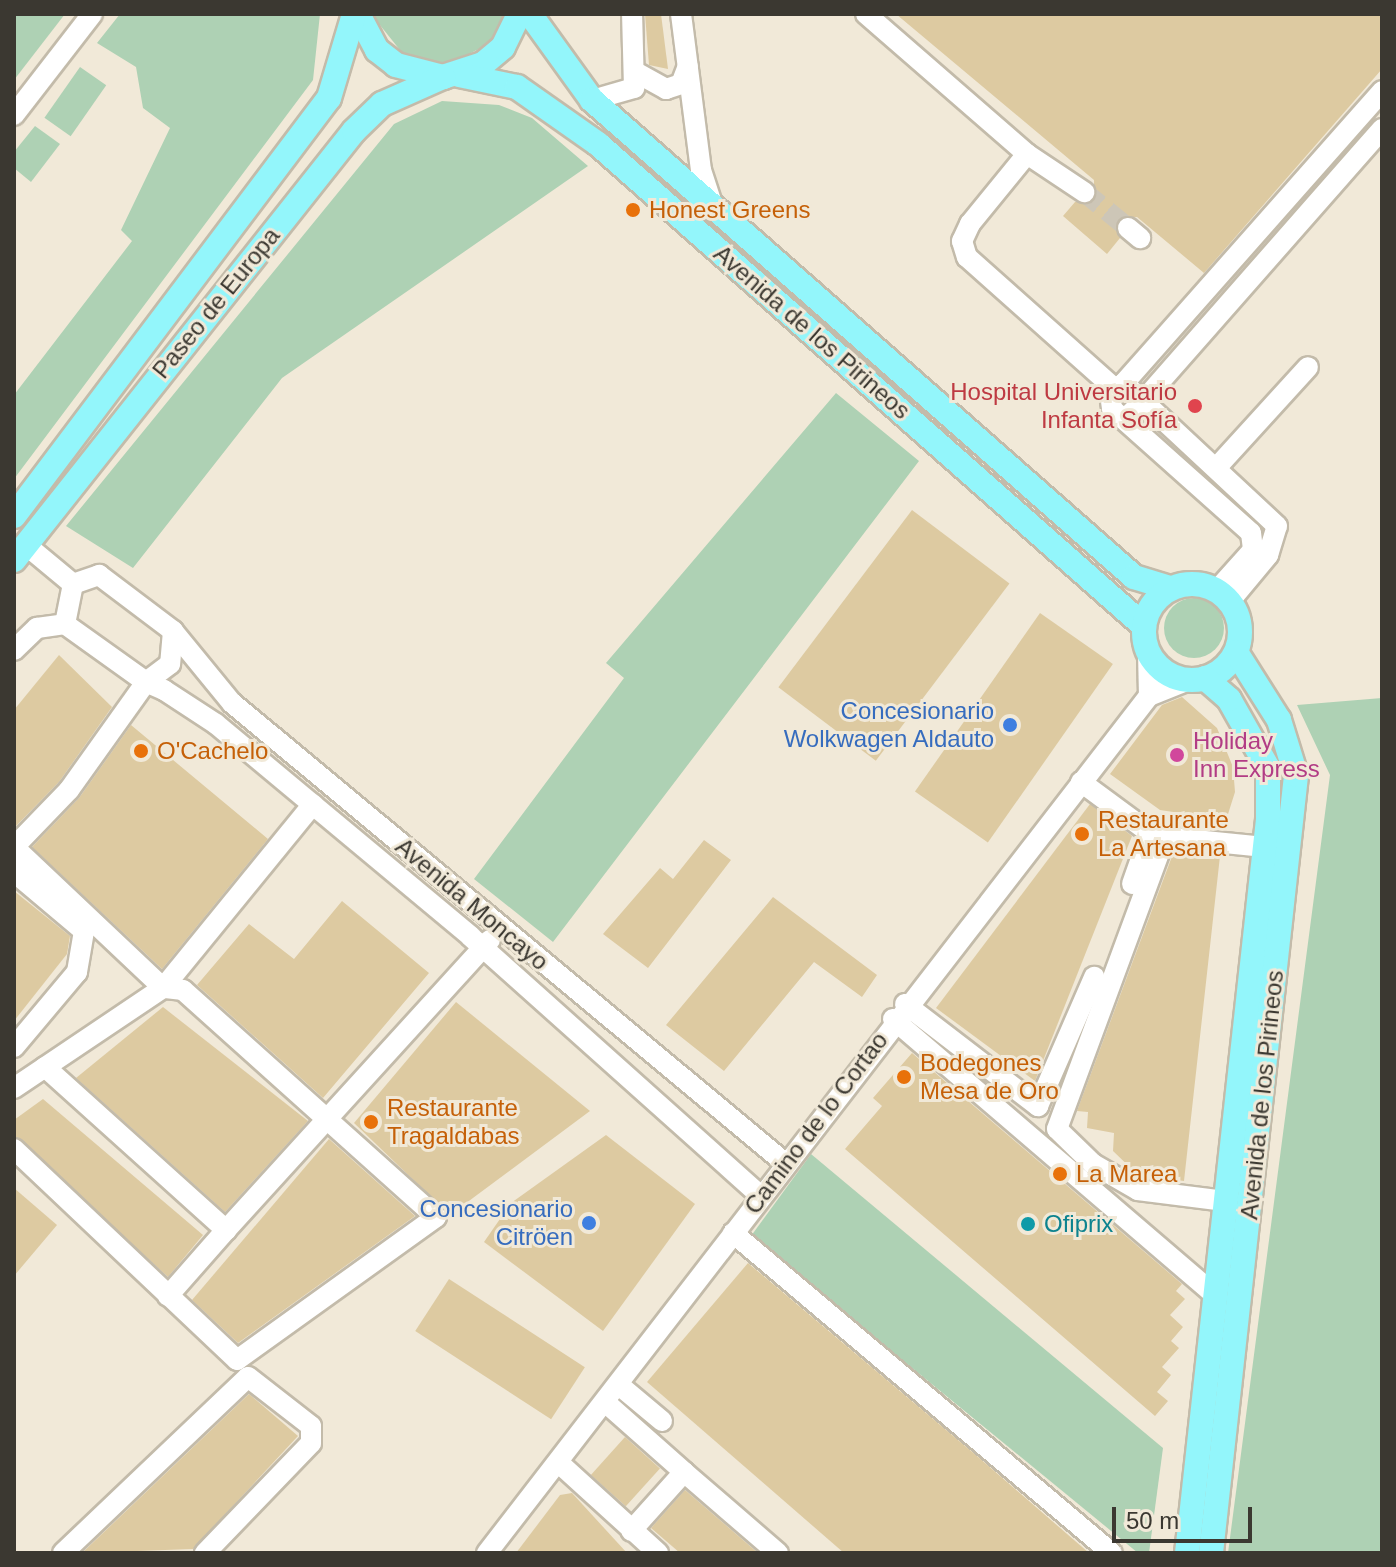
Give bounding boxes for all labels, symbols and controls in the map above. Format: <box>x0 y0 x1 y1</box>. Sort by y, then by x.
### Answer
place label: Honest Greens <box>649 196 810 224</box>
marker: Honest Greens <box>624 201 642 219</box>
street label: Paseo de Europa <box>146 222 286 384</box>
street label: Avenida de los Pirineos <box>708 239 916 425</box>
place label: Hospital Universitario Infanta Sofía <box>950 378 1177 434</box>
marker: Hospital Universitario Infanta Sofía <box>1184 395 1206 417</box>
place label: Concesionario Wolkwagen Aldauto <box>782 697 994 753</box>
marker: Concesionario Wolkwagen Aldauto <box>1001 716 1019 734</box>
place label: Holiday Inn Express <box>1193 727 1320 783</box>
place label: O'Cachelo <box>157 737 268 765</box>
marker: O'Cachelo <box>132 742 150 760</box>
marker: Holiday Inn Express <box>1168 746 1186 764</box>
place label: Restaurante La Artesana <box>1098 806 1229 862</box>
marker: Restaurante La Artesana <box>1073 825 1091 843</box>
street label: Avenida Moncayo <box>390 832 554 976</box>
street label: Avenida de los Pirineos <box>1235 969 1289 1221</box>
street label: Camino de lo Cortao <box>738 1026 894 1220</box>
place label: Bodegones Mesa de Oro <box>920 1049 1059 1105</box>
marker: Bodegones Mesa de Oro <box>895 1068 913 1086</box>
place label: Restaurante Tragaldabas <box>387 1094 520 1150</box>
marker: Restaurante Tragaldabas <box>362 1113 380 1131</box>
place label: La Marea <box>1076 1160 1177 1188</box>
marker: La Marea <box>1051 1165 1069 1183</box>
place label: Concesionario Citröen <box>420 1195 573 1251</box>
place label: Ofiprix <box>1044 1210 1113 1238</box>
marker: Concesionario Citröen <box>580 1214 598 1232</box>
marker: Ofiprix <box>1019 1215 1037 1233</box>
scale bar <box>1116 1491 1256 1541</box>
text: 50 m <box>1126 1507 1179 1534</box>

